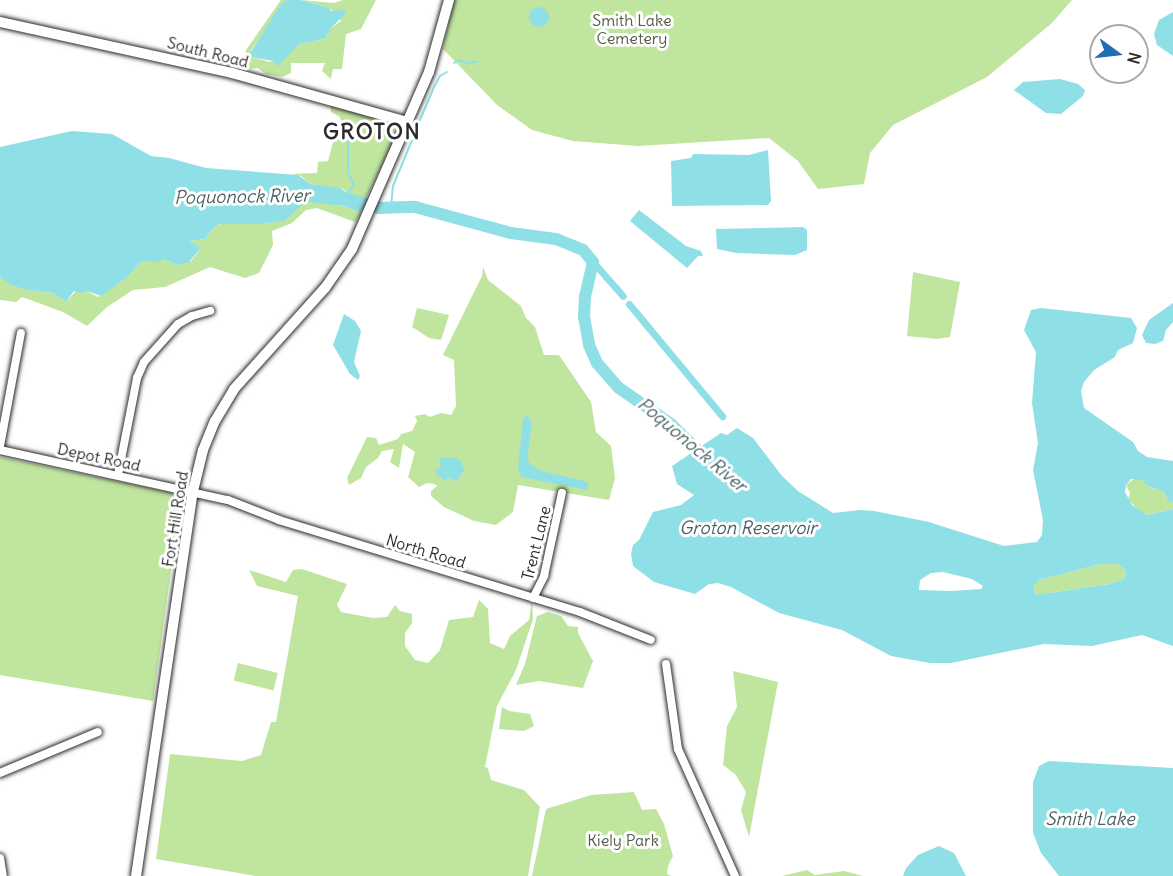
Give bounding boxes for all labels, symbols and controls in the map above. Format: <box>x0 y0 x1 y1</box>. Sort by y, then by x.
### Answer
park label: Smith Lake Cemetery <box>592 10 672 48</box>
north arrow <box>1089 24 1149 84</box>
street label: South Road <box>165 33 251 71</box>
text: N <box>1123 50 1146 66</box>
district label: GROTON <box>323 119 421 145</box>
water label: Poquonock River <box>174 185 310 209</box>
water label: Poquonock River <box>633 393 751 497</box>
street label: Depot Road <box>56 439 142 475</box>
street label: Fort Hill Road <box>158 470 192 568</box>
street label: Trent Lane <box>518 504 554 582</box>
water label: Groton Reservoir <box>679 517 817 539</box>
street label: North Road <box>384 530 468 572</box>
water label: Smith Lake <box>1045 808 1135 830</box>
park label: Kiely Park <box>587 830 659 850</box>

